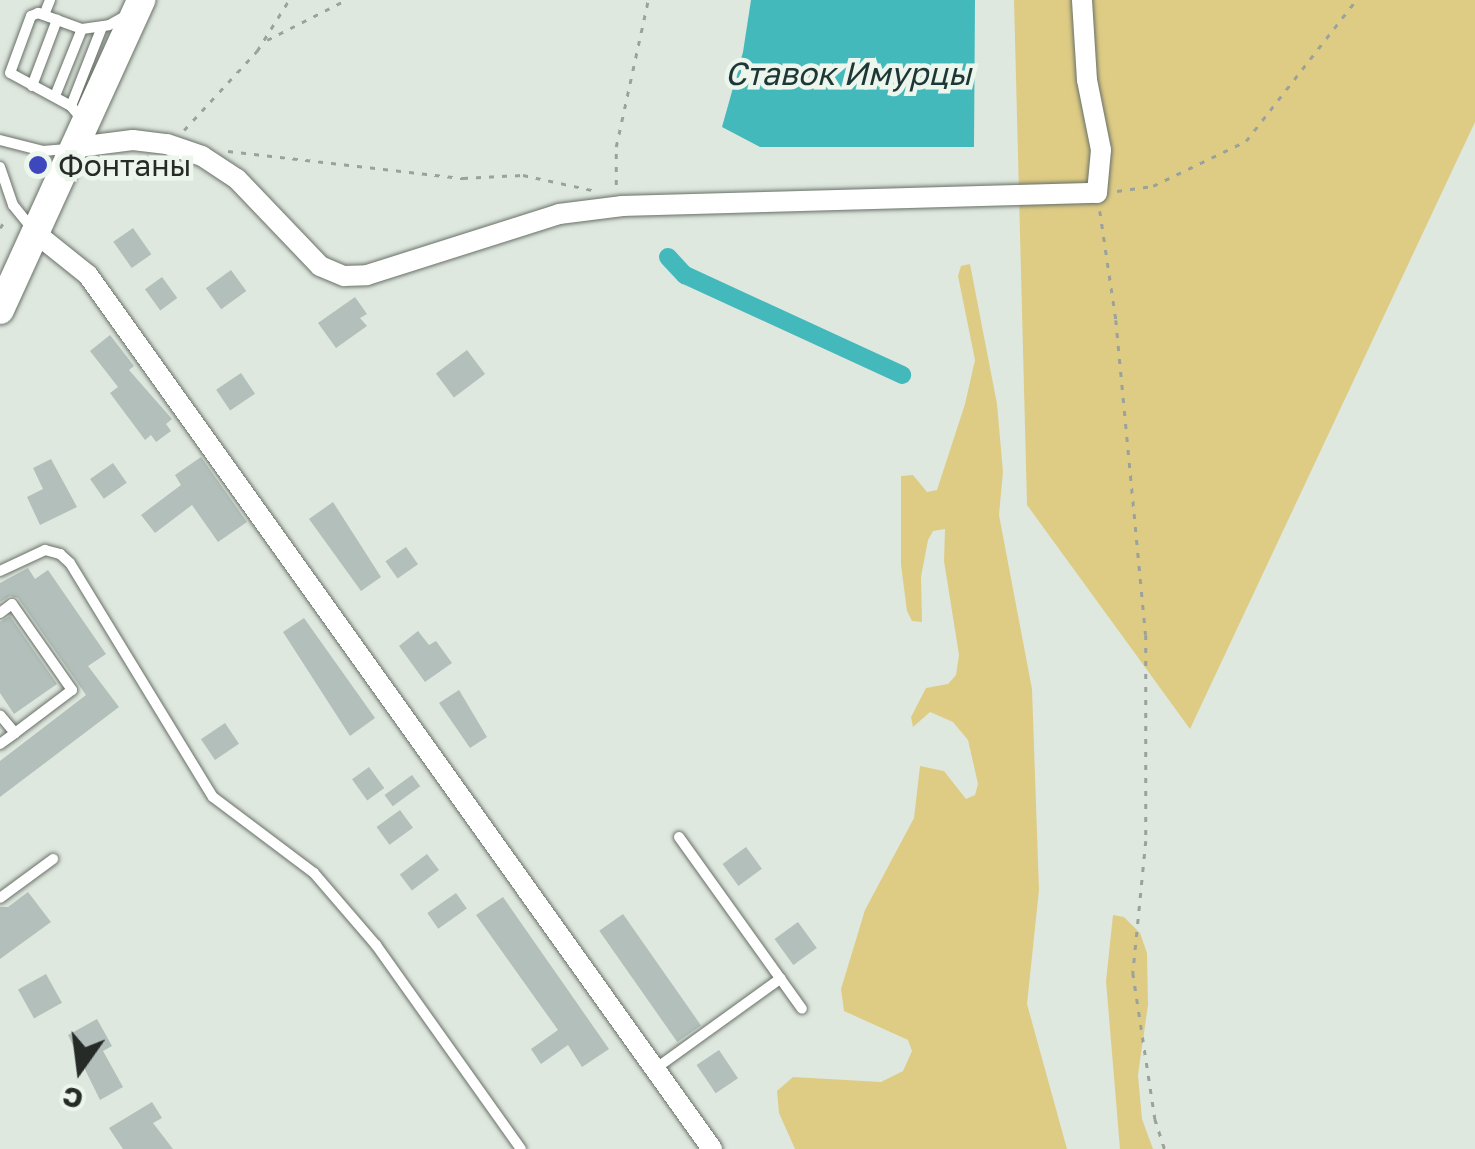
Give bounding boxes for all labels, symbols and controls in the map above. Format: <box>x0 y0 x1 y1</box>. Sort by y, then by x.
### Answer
water label: Ставок Имурцы <box>725 54 971 92</box>
place label: Фонтаны <box>58 147 191 183</box>
marker: Фонтаны <box>27 154 49 176</box>
north arrow <box>30 1019 130 1119</box>
text: С <box>59 1080 86 1117</box>

